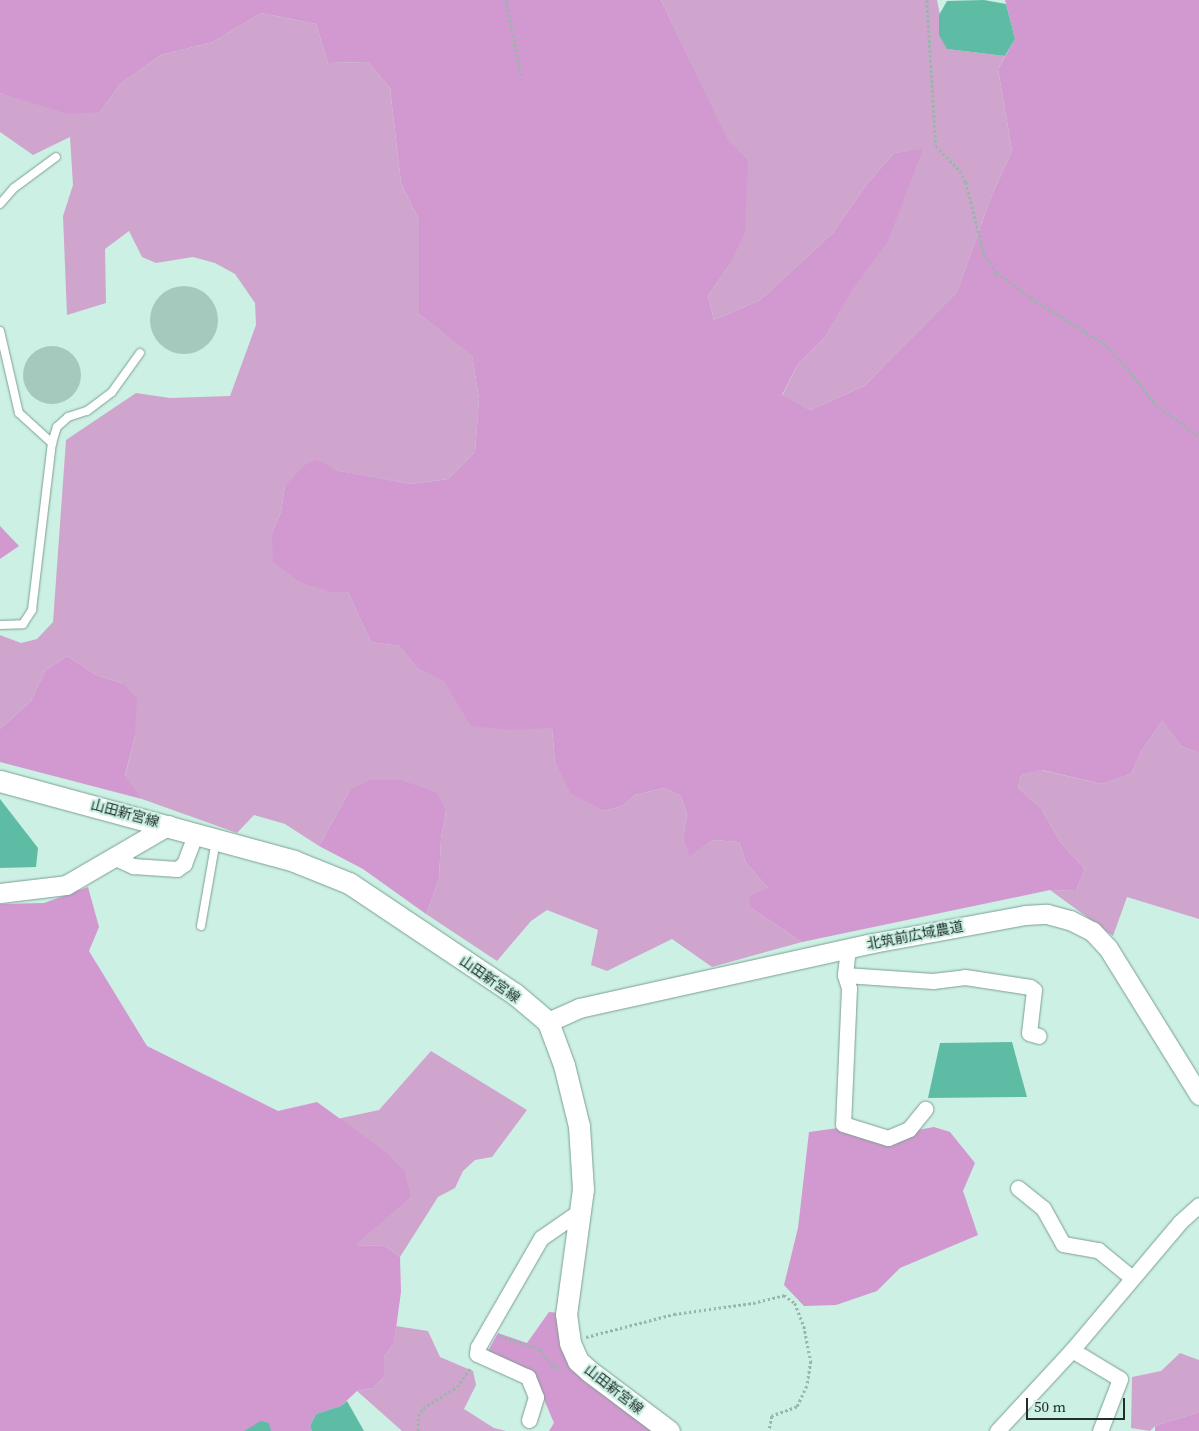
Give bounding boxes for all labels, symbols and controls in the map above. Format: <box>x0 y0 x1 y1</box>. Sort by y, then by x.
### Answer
street label: 山田新宮線 <box>89 796 161 830</box>
street label: 北筑前広域農道 <box>865 917 965 953</box>
street label: 山田新宮線 <box>457 952 523 1006</box>
street label: 山田新宮線 <box>581 1361 647 1417</box>
scale bar <box>1029 1388 1128 1420</box>
text: 50 m <box>1034 1396 1066 1417</box>

